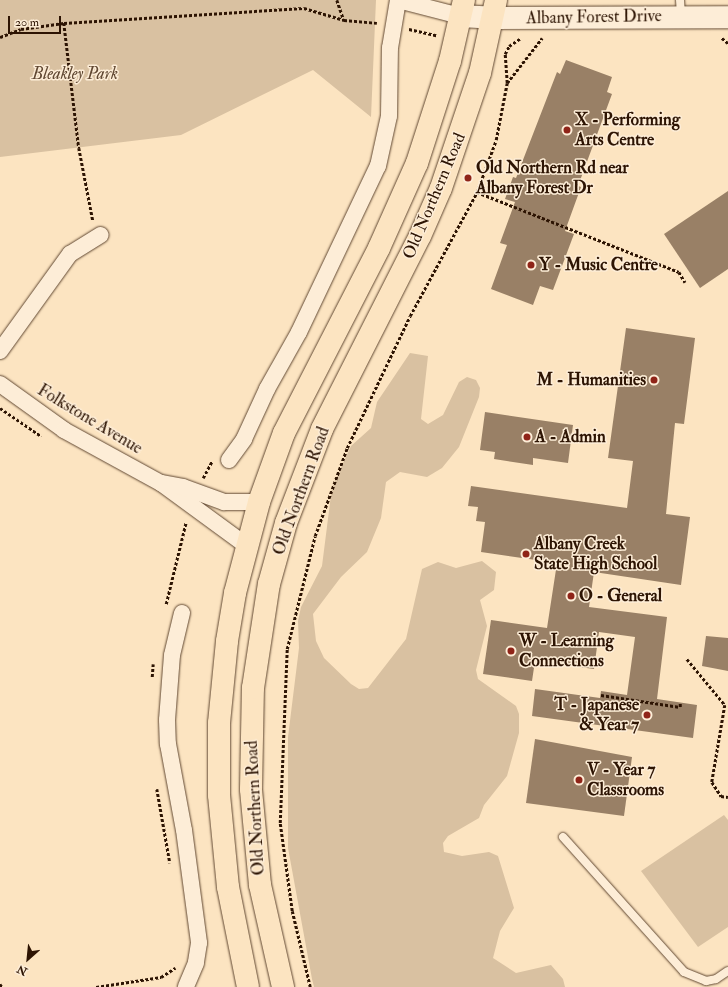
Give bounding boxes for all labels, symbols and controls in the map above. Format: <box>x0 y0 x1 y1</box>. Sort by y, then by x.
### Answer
street label: Albany Forest Drive <box>526 6 662 28</box>
scale bar <box>10 8 63 34</box>
text: 20 m <box>15 15 39 30</box>
park label: Bleakley Park <box>32 64 118 84</box>
place label: X - Performing Arts Centre <box>575 110 680 150</box>
marker: X - Performing Arts Centre <box>562 125 572 135</box>
street label: Old Northern Road <box>398 130 470 262</box>
place label: Old Northern Rd near Albany Forest Dr <box>476 158 629 198</box>
marker: Old Northern Rd near Albany Forest Dr <box>463 173 473 183</box>
place label: Y - Music Centre <box>539 255 658 275</box>
marker: Y - Music Centre <box>526 260 536 270</box>
place label: M - Humanities <box>536 370 646 390</box>
marker: M - Humanities <box>649 375 659 385</box>
street label: Folkstone Avenue <box>34 380 146 458</box>
street label: Old Northern Road <box>268 424 334 558</box>
place label: A - Admin <box>535 427 606 447</box>
marker: A - Admin <box>522 432 532 442</box>
place label: Albany Creek State High School <box>534 534 657 574</box>
marker: Albany Creek State High School <box>521 549 531 559</box>
place label: O - General <box>579 586 662 606</box>
marker: O - General <box>566 591 576 601</box>
place label: W - Learning Connections <box>519 631 614 671</box>
marker: W - Learning Connections <box>506 646 516 656</box>
place label: T - Japanese & Year 7 <box>554 695 639 735</box>
marker: T - Japanese & Year 7 <box>642 710 652 720</box>
street label: Old Northern Road <box>241 740 269 876</box>
place label: V - Year 7 Classrooms <box>587 760 664 800</box>
marker: V - Year 7 Classrooms <box>574 775 584 785</box>
north arrow <box>8 939 48 979</box>
text: N <box>15 962 30 978</box>

